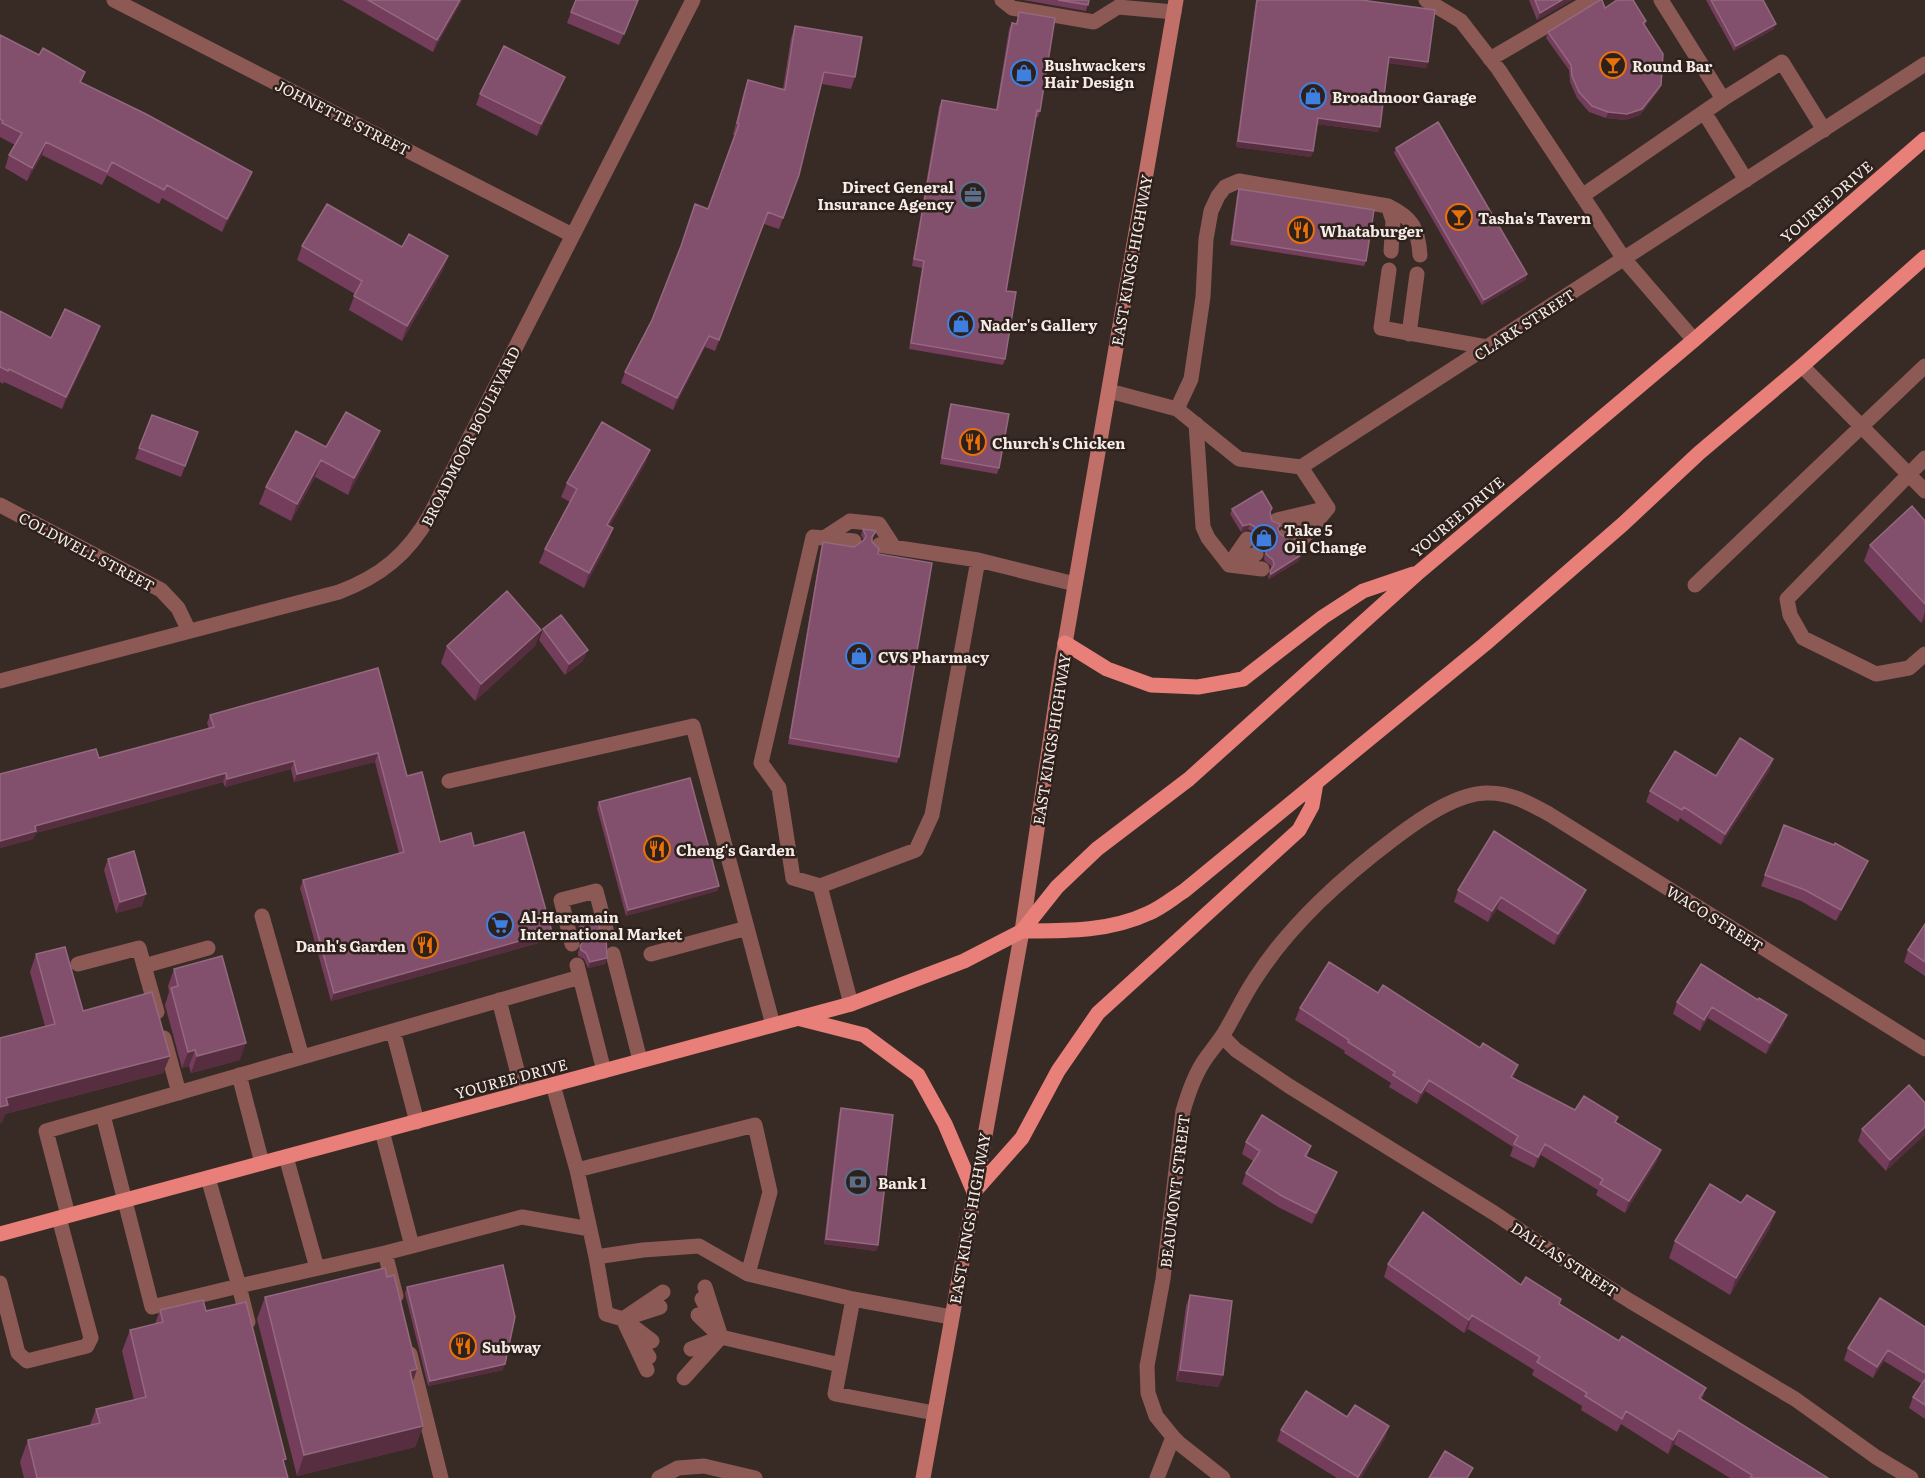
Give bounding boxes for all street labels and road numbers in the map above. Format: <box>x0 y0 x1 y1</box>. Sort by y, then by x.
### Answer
street label: JOHNETTE STREET <box>271 73 415 161</box>
street label: YOUREE DRIVE <box>1775 154 1877 248</box>
street label: EAST KINGS HIGHWAY <box>1105 172 1157 348</box>
street label: CLARK STREET <box>1469 283 1579 365</box>
street label: BROADMOOR BOULEVARD <box>414 342 526 530</box>
street label: YOUREE DRIVE <box>1405 470 1509 562</box>
street label: COLDWELL STREET <box>15 505 159 597</box>
street label: EAST KINGS HIGHWAY <box>1026 651 1076 827</box>
street label: WACO STREET <box>1662 879 1768 957</box>
street label: YOUREE DRIVE <box>452 1052 570 1104</box>
street label: BEAUMONT STREET <box>1153 1113 1195 1269</box>
street label: EAST KINGS HIGHWAY <box>943 1130 995 1306</box>
street label: DALLAS STREET <box>1507 1216 1623 1302</box>

